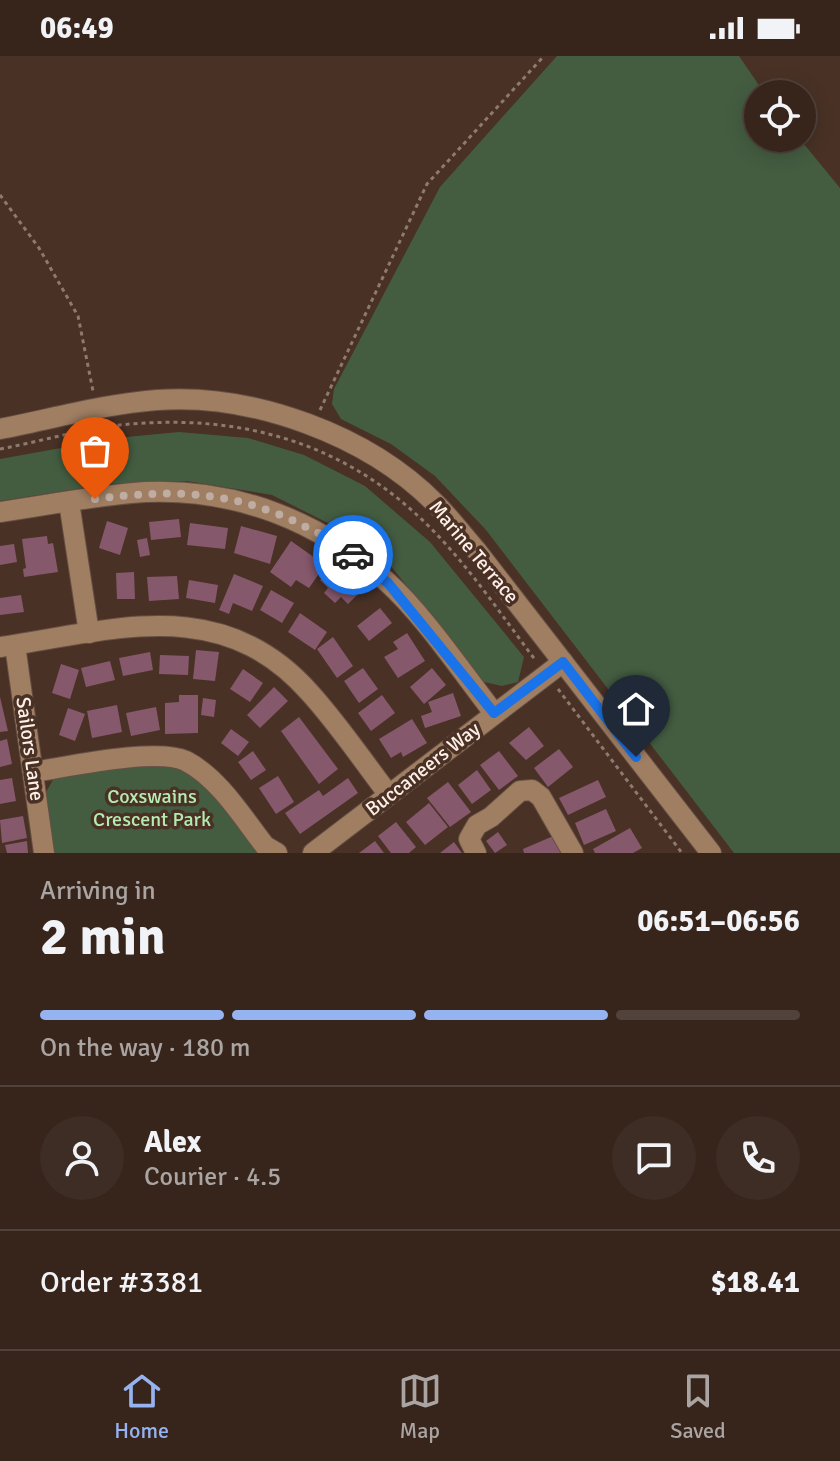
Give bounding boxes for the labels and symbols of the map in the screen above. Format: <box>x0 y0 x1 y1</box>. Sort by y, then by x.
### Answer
pin <box>61 417 129 499</box>
street label: Marine Terrace <box>424 495 524 609</box>
courier <box>313 515 393 595</box>
pin <box>602 675 670 757</box>
street label: Sailors Lane <box>10 695 50 803</box>
street label: Buccaneers Way <box>361 716 486 822</box>
park label: Coxswains Crescent Park <box>93 784 211 832</box>

